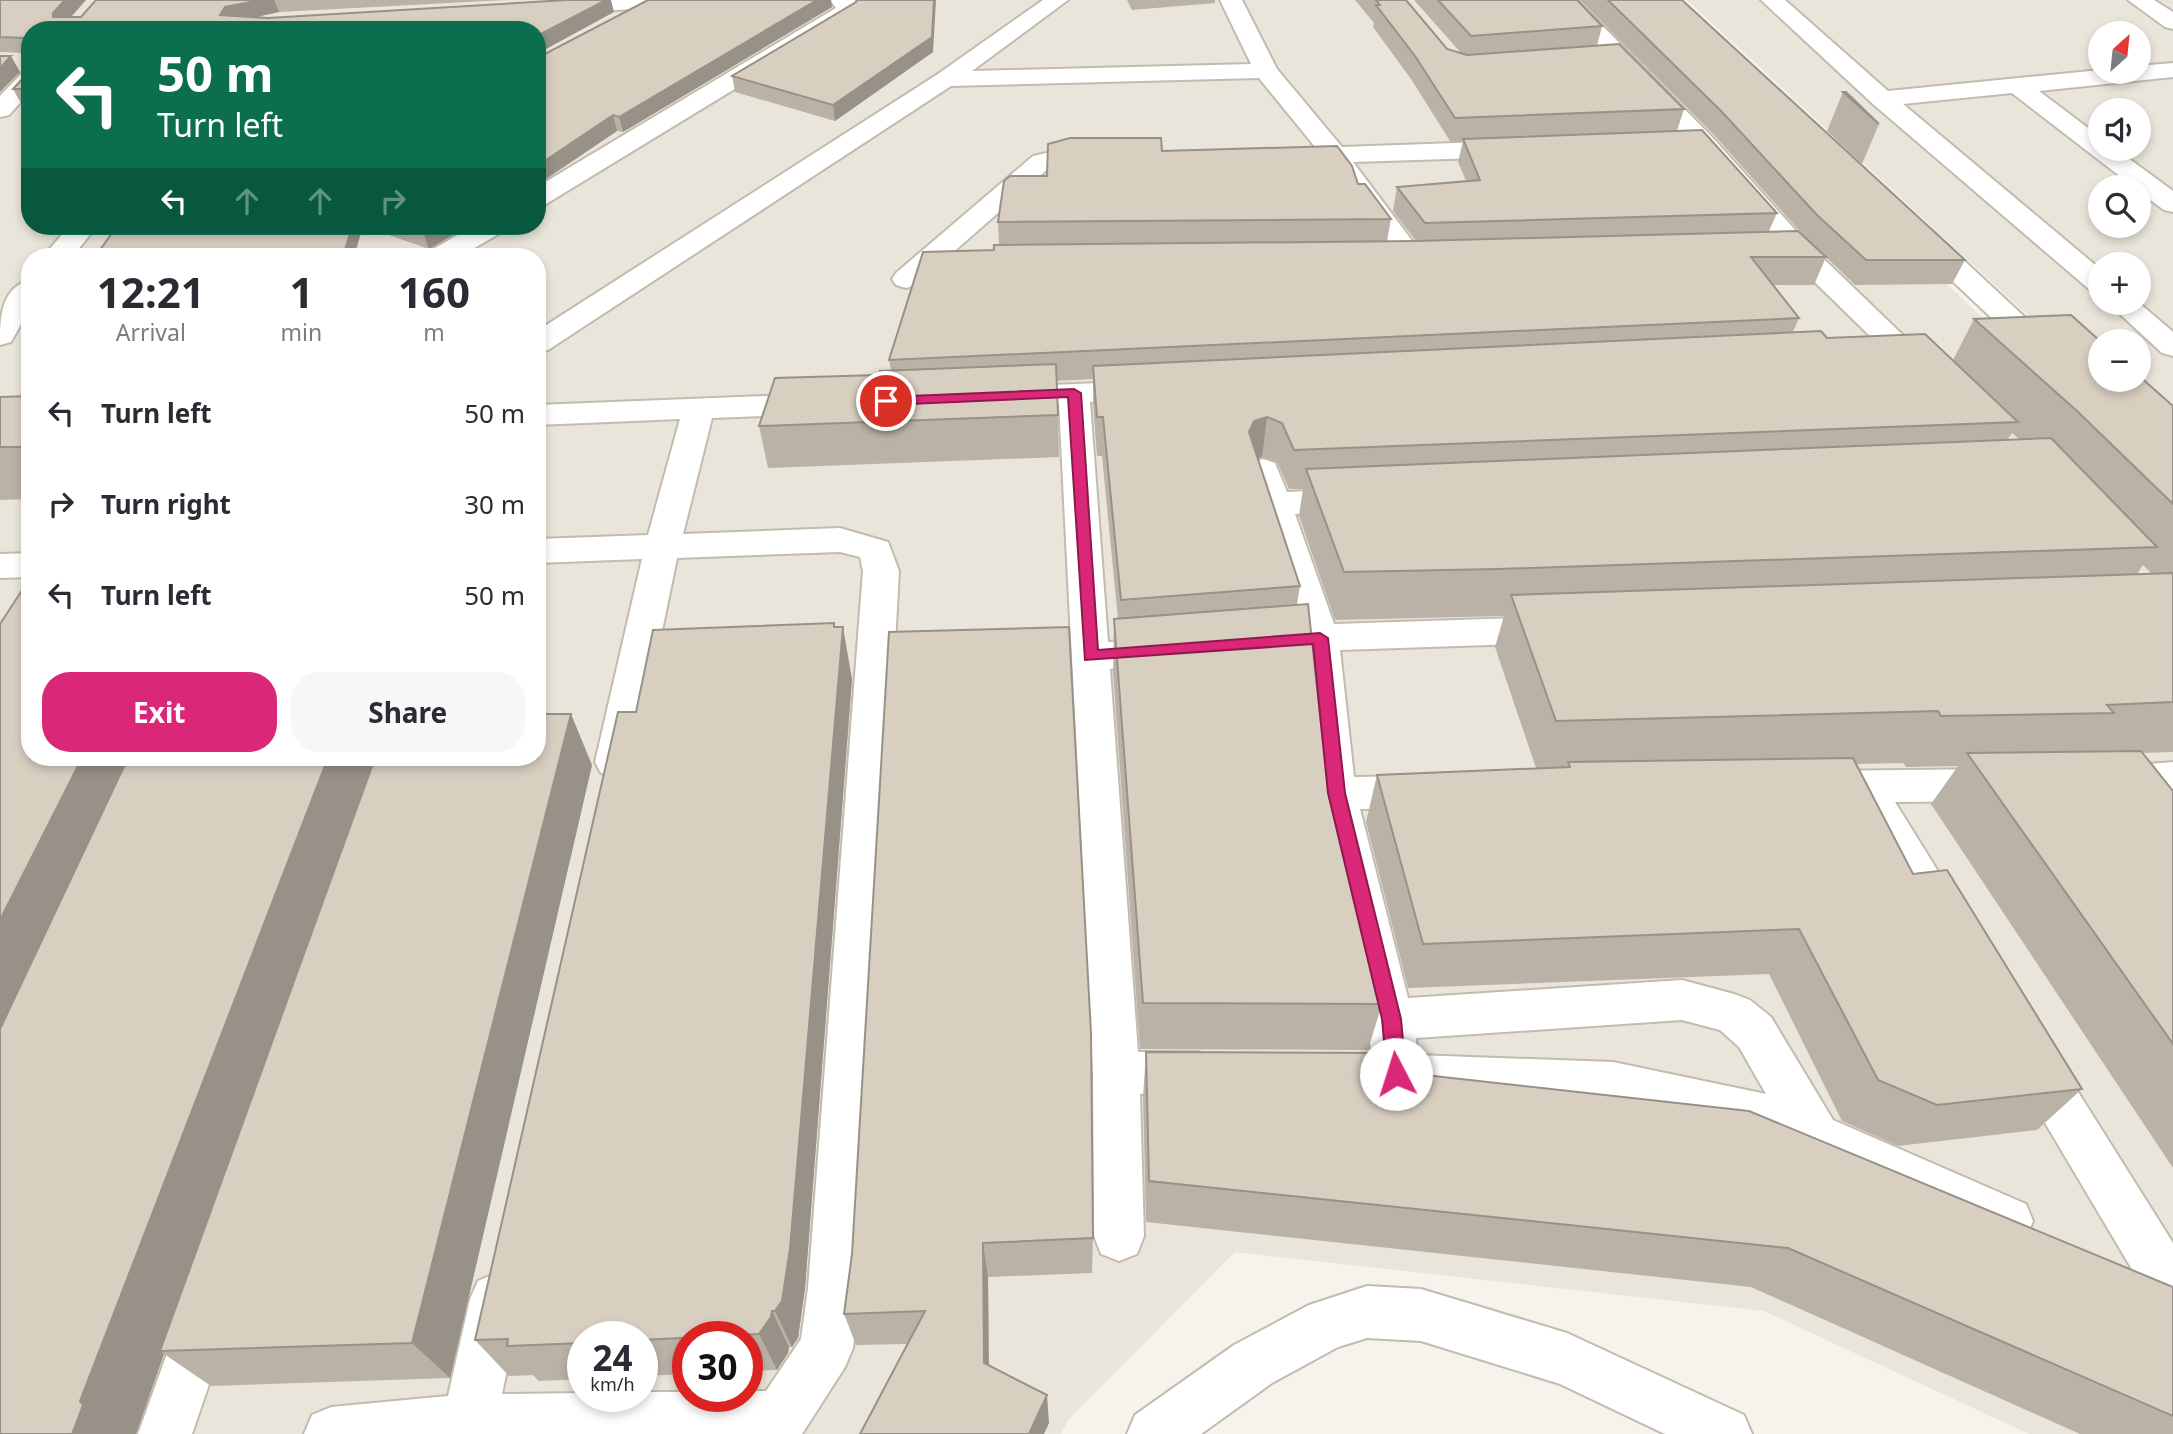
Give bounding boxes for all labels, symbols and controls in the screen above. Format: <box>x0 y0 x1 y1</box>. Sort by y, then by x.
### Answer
north arrow <box>2088 21 2151 84</box>
map controls <box>2088 21 2151 392</box>
text: 50 m <box>157 40 274 106</box>
icon: left <box>42 49 133 140</box>
button: sound <box>2088 98 2151 161</box>
text: Turn left <box>157 103 283 146</box>
button: search <box>2088 175 2151 238</box>
icon: left <box>155 182 193 220</box>
icon: ahead <box>228 182 266 220</box>
icon: ahead <box>301 182 339 220</box>
icon: right <box>374 182 412 220</box>
button: + <box>2088 252 2151 315</box>
text: 12:21 <box>97 263 205 320</box>
text: 1 <box>289 263 313 320</box>
text: 160 <box>398 263 470 320</box>
text: Arrival <box>116 316 186 348</box>
text: min <box>281 316 322 348</box>
text: m <box>423 316 445 348</box>
button: − <box>2088 329 2151 392</box>
pin <box>856 371 916 431</box>
icon: arrive <box>867 382 905 420</box>
icon: left <box>42 394 80 432</box>
text: Turn left <box>101 395 212 431</box>
text: 50 m <box>464 395 525 431</box>
icon: right <box>42 485 80 523</box>
text: Turn right <box>101 486 231 522</box>
text: 30 m <box>464 486 525 522</box>
icon: left <box>42 576 80 614</box>
text: Turn left <box>101 577 212 613</box>
text: 50 m <box>464 577 525 613</box>
button: Exit <box>42 672 277 752</box>
button: Share <box>291 672 525 752</box>
position arrow <box>1359 1037 1433 1111</box>
speed limit sign: 30 <box>672 1321 763 1412</box>
text: 24 <box>592 1334 633 1381</box>
text: km/h <box>590 1372 635 1396</box>

